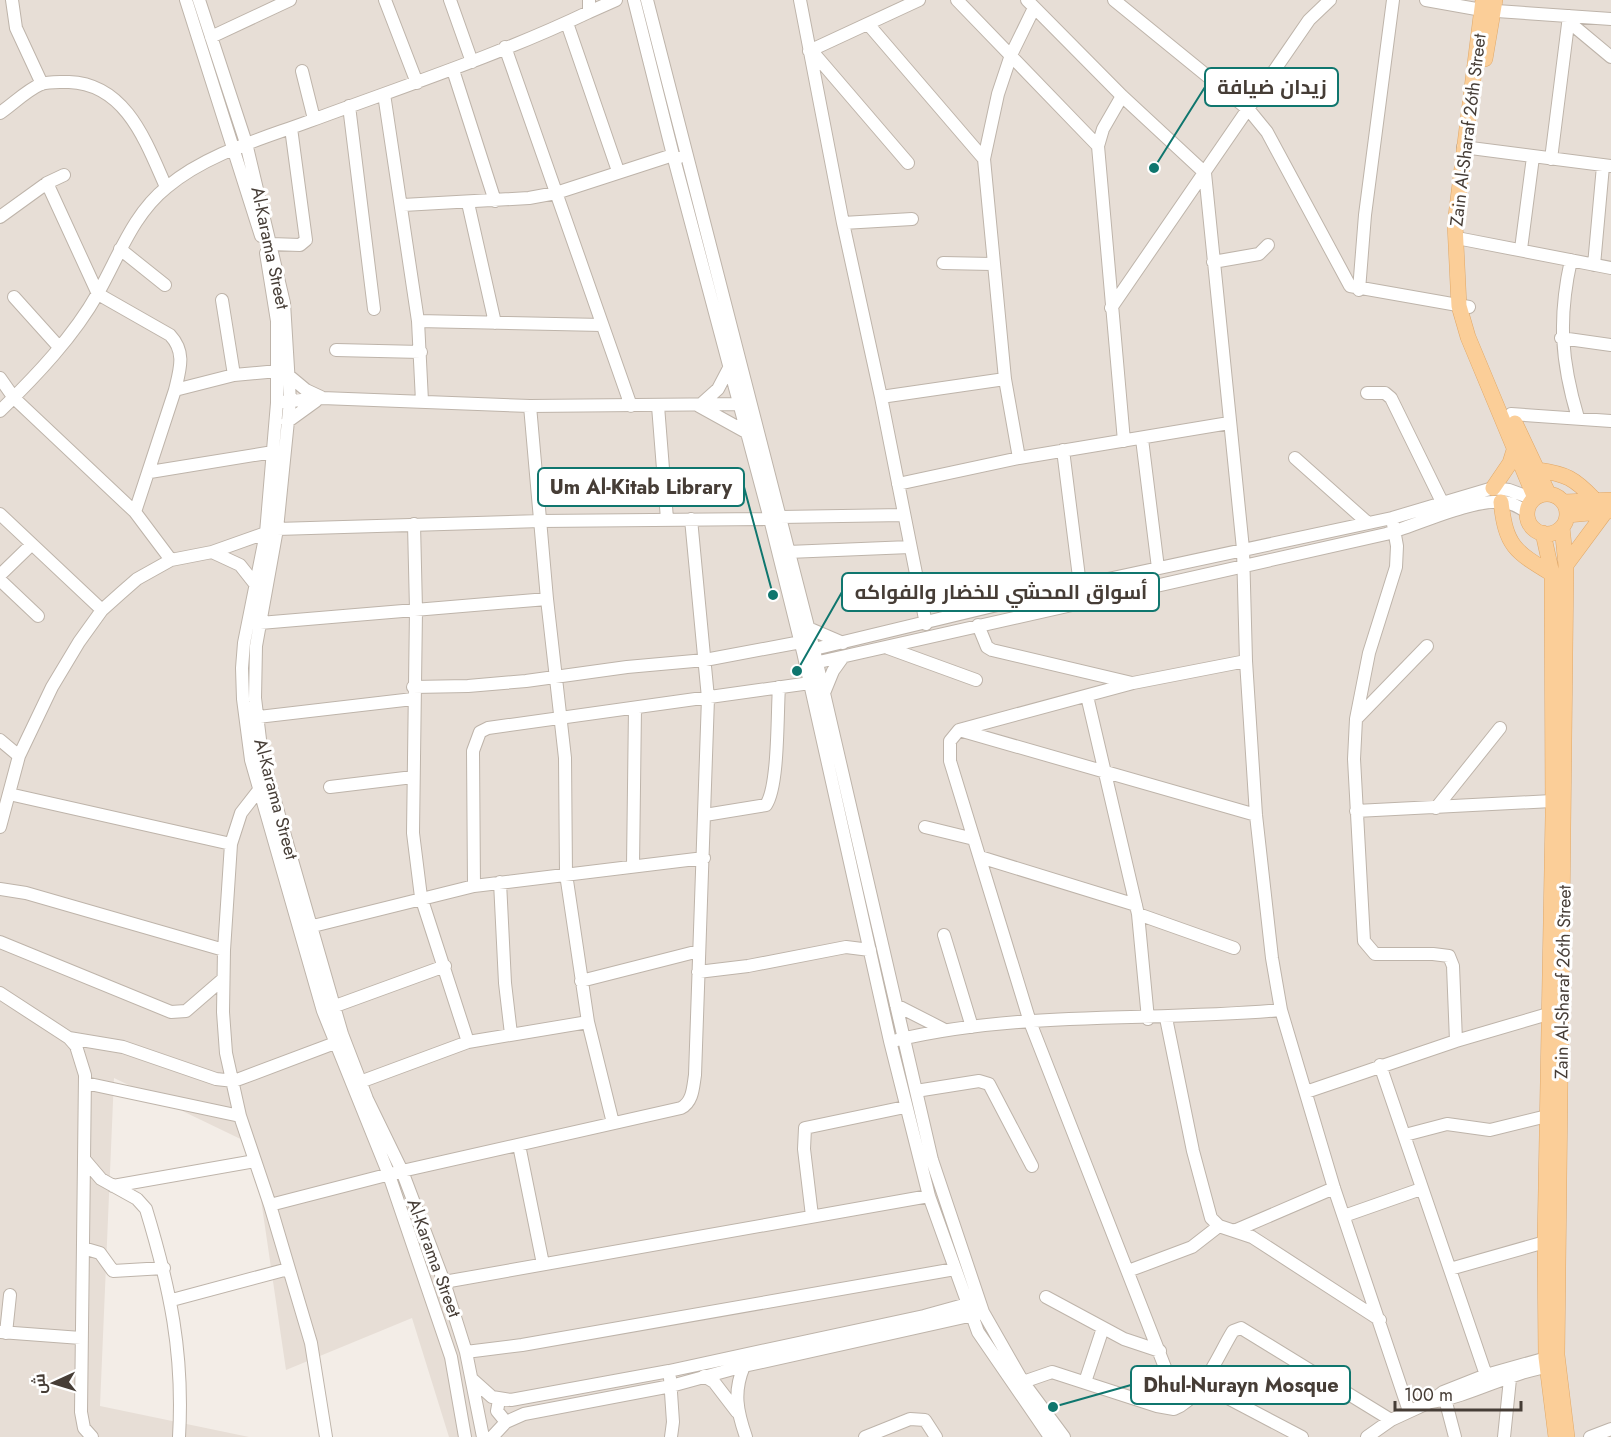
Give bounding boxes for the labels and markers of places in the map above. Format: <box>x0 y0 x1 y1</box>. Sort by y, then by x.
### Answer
callout: زيدان ضيافة <box>1205 68 1338 106</box>
callout: Um Al-Kitab Library <box>538 468 744 506</box>
callout: أسواق المحشي للخضار والفواكه <box>842 573 1159 611</box>
callout: Dhul-Nurayn Mosque <box>1131 1366 1350 1404</box>

